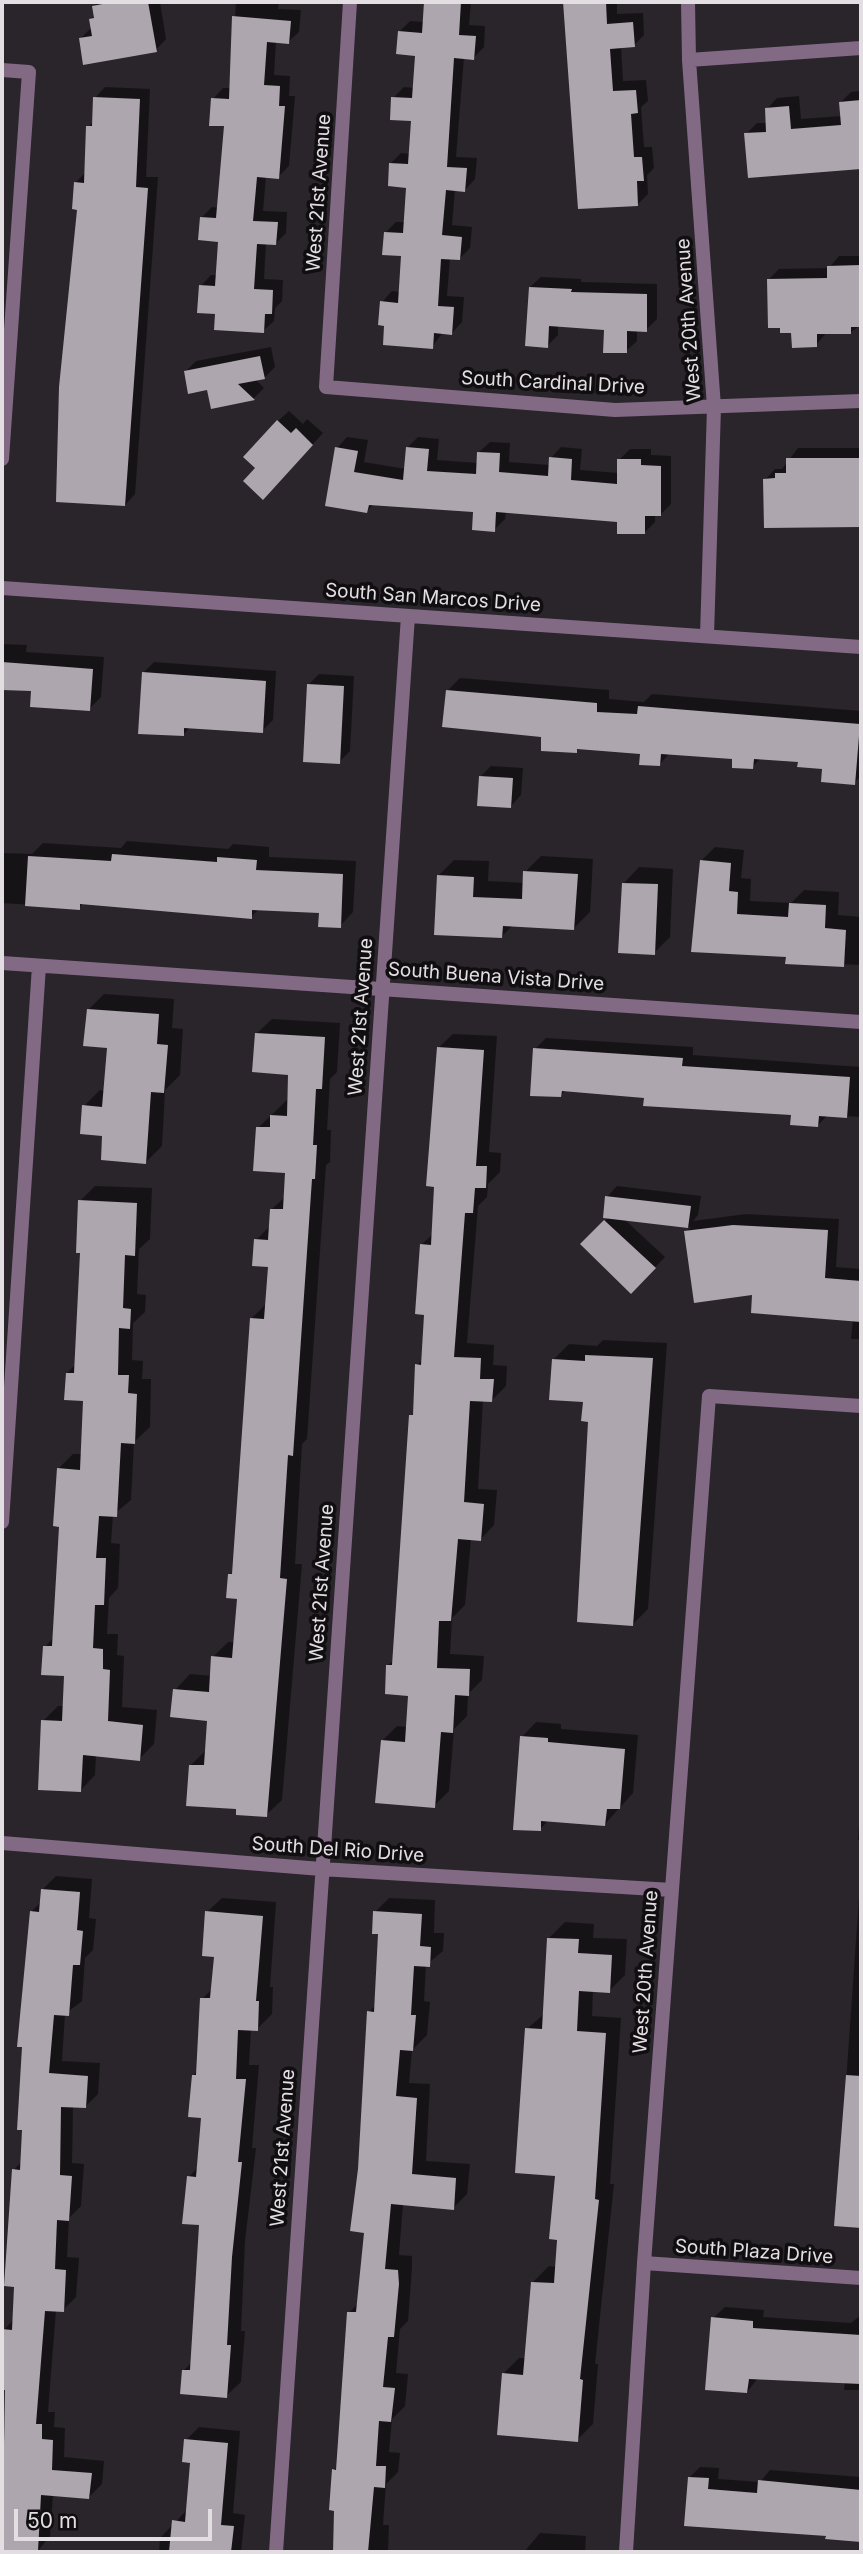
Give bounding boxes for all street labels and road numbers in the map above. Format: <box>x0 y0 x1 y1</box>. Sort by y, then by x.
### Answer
street label: West 21st Avenue <box>302 113 336 273</box>
street label: West 20th Avenue <box>672 237 706 403</box>
street label: South Cardinal Drive <box>460 367 646 399</box>
street label: South San Marcos Drive <box>324 579 542 617</box>
street label: West 21st Avenue <box>344 937 378 1097</box>
street label: South Buena Vista Drive <box>387 958 605 996</box>
street label: West 21st Avenue <box>305 1503 339 1663</box>
street label: South Del Rio Drive <box>251 1833 425 1867</box>
street label: West 20th Avenue <box>629 1889 663 2055</box>
street label: West 21st Avenue <box>266 2068 300 2228</box>
street label: South Plaza Drive <box>674 2235 834 2269</box>

